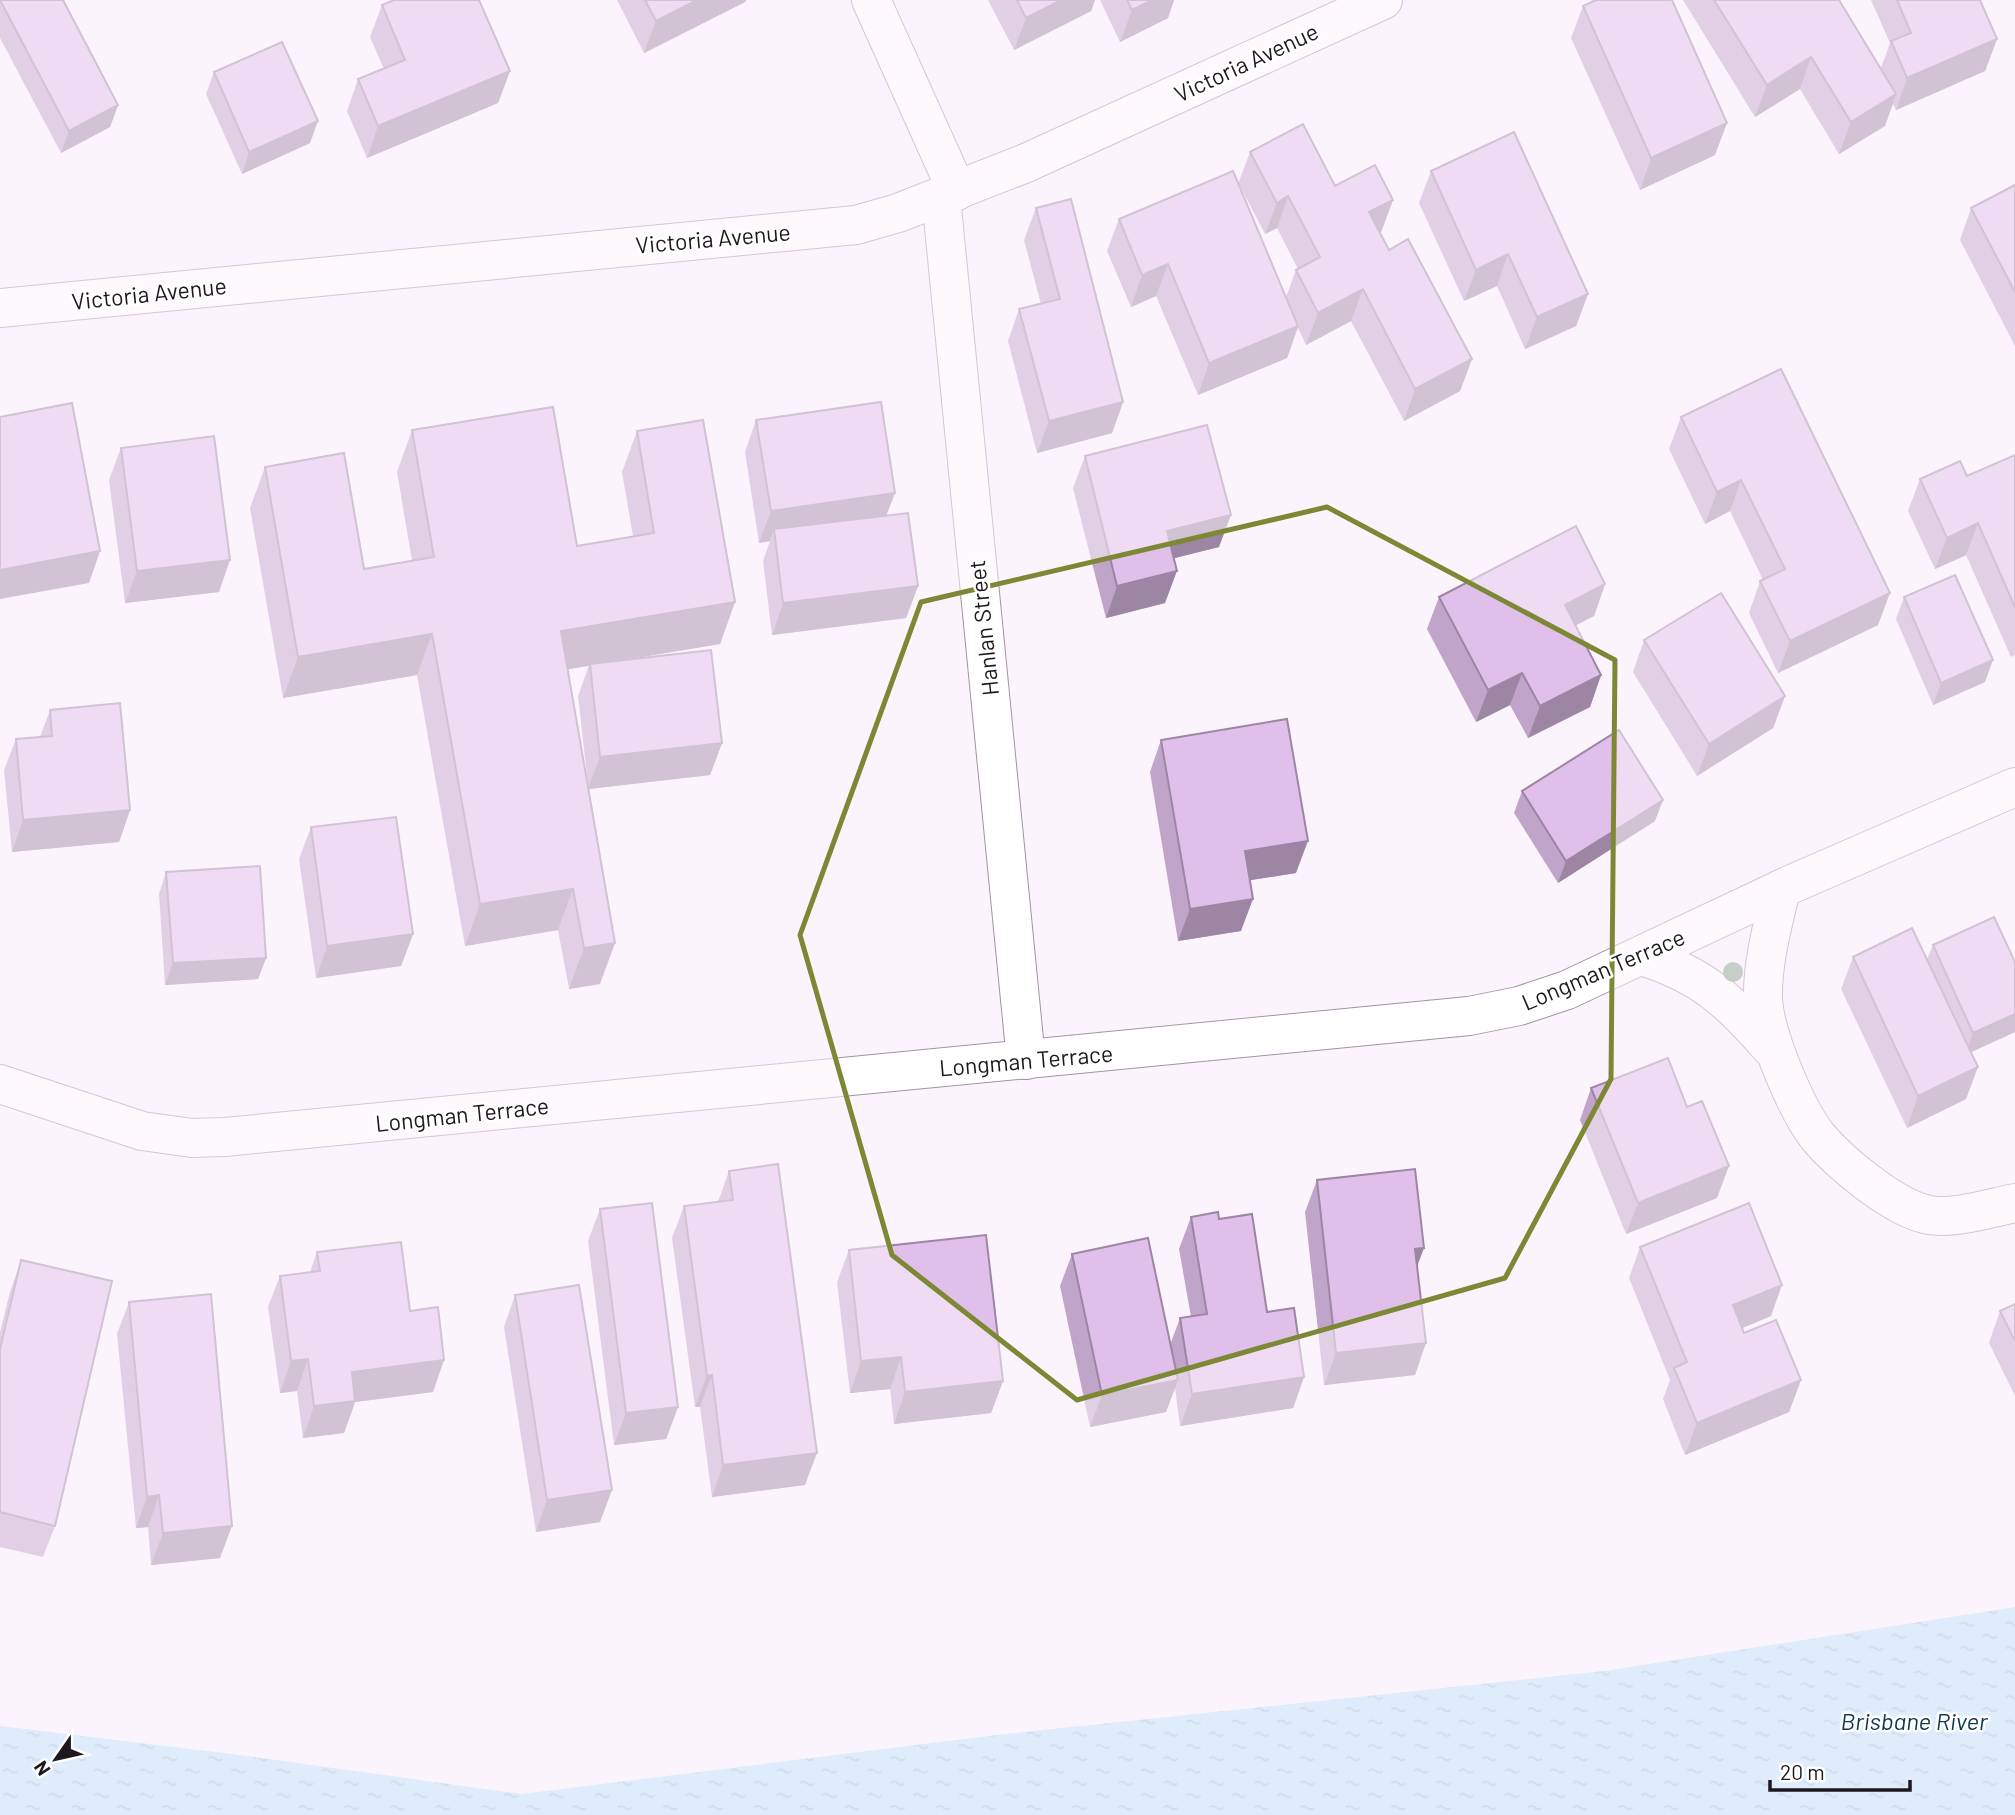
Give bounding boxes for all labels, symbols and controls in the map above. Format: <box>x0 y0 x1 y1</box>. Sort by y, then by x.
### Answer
street label: Victoria Avenue <box>1170 16 1322 108</box>
street label: Victoria Avenue <box>634 217 792 259</box>
street label: Victoria Avenue <box>70 271 228 315</box>
street label: Hanlan Street <box>962 559 1004 697</box>
street label: Longman Terrace <box>1517 922 1689 1016</box>
street label: Longman Terrace <box>938 1038 1114 1082</box>
street label: Longman Terrace <box>374 1091 550 1137</box>
water label: Brisbane River <box>1841 1706 1989 1735</box>
north arrow <box>21 1724 91 1794</box>
scale bar <box>1770 1748 1910 1792</box>
text: N <box>28 1757 55 1780</box>
text: 20 m <box>1780 1759 1825 1784</box>

